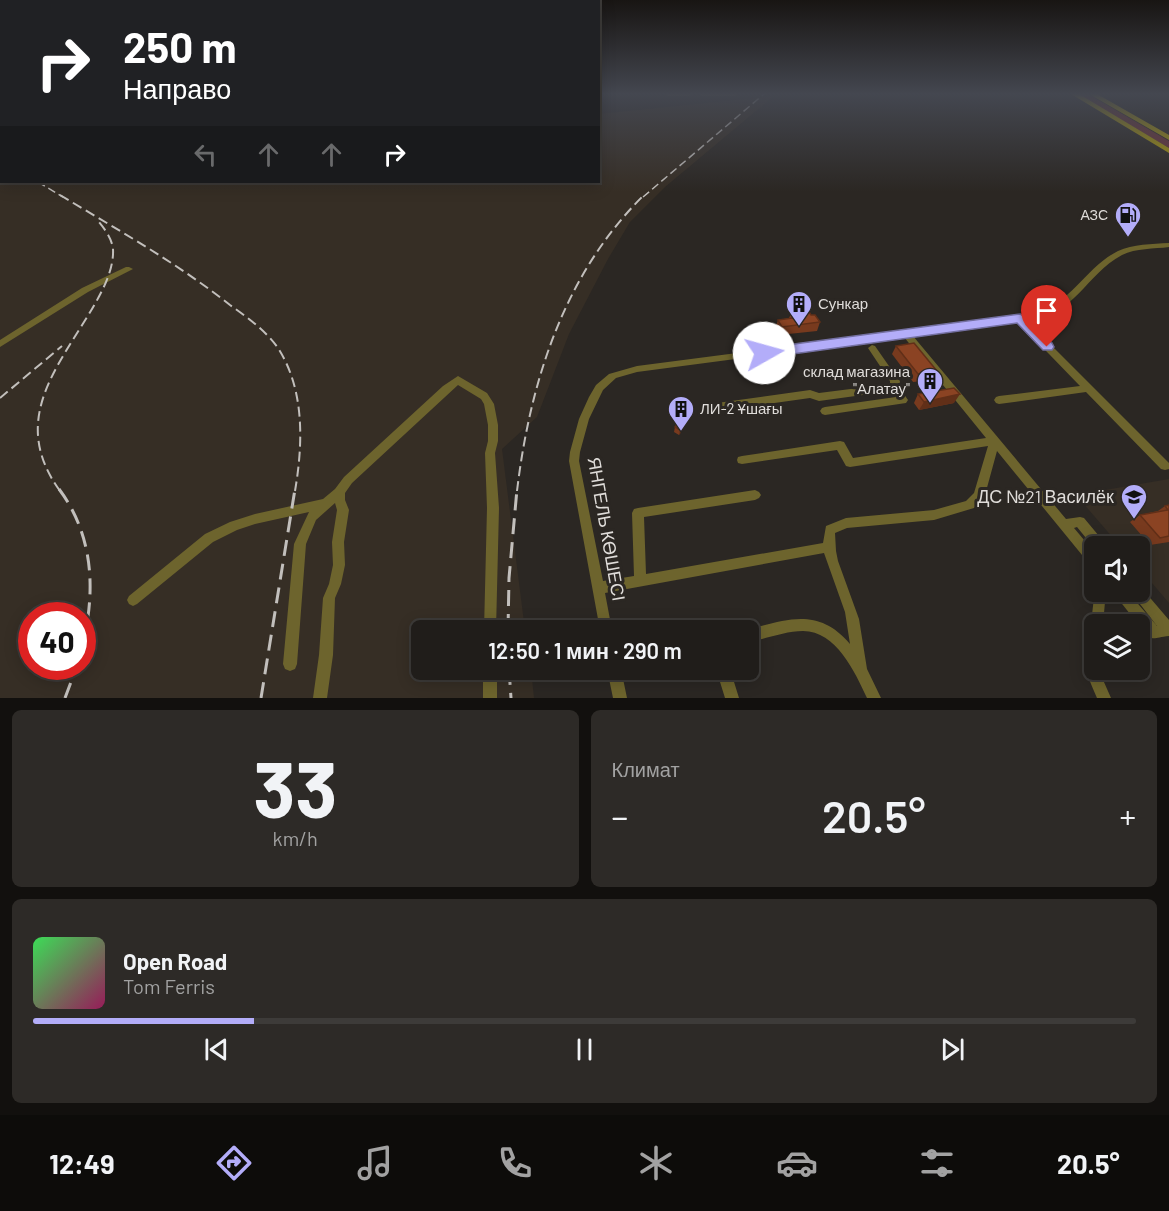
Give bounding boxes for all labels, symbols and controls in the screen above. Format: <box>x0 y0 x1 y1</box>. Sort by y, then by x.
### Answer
text: 250 m <box>123 21 237 71</box>
icon: right <box>24 24 102 102</box>
text: Направо <box>123 72 231 104</box>
icon: left <box>189 138 222 171</box>
icon: ahead <box>252 138 285 171</box>
icon: ahead <box>315 138 348 171</box>
icon: right <box>378 138 411 171</box>
fuel station icon: АЗС <box>1113 200 1143 238</box>
place label: АЗС <box>1080 206 1108 223</box>
pin <box>1021 285 1072 347</box>
building icon: Сункар <box>784 289 814 327</box>
place label: Сункар <box>818 294 868 312</box>
icon: arrive <box>1030 294 1063 327</box>
position arrow <box>732 321 796 385</box>
place label: склад магазина "Алатау" <box>803 362 911 397</box>
building icon: склад магазина "Алатау" <box>915 366 945 404</box>
building icon: ЛИ-2 Ұшағы <box>666 394 696 432</box>
place label: ЛИ-2 Ұшағы <box>700 399 783 417</box>
street label: ЯНГЕЛЬ КӨШЕСІ <box>583 455 630 603</box>
school or university icon: ДС №21 Василёк <box>1119 482 1149 520</box>
place label: ДС №21 Василёк <box>977 485 1114 507</box>
map controls <box>1084 536 1150 680</box>
button: sound <box>1084 536 1150 602</box>
speed limit sign: 40 <box>18 602 96 680</box>
button: layers <box>1084 614 1150 680</box>
text: 12:50 · 1 мин · 290 m <box>488 637 682 663</box>
text: 33 <box>253 740 337 834</box>
text: Климат <box>612 757 680 781</box>
text: 20.5° <box>822 788 926 842</box>
text: − <box>612 796 628 836</box>
text: + <box>1119 796 1136 836</box>
text: km/h <box>273 826 318 850</box>
text: Open Road <box>123 948 227 974</box>
text: Tom Ferris <box>123 974 215 998</box>
icon: previous <box>200 1033 233 1066</box>
icon: pause <box>568 1033 601 1066</box>
icon: next <box>936 1033 969 1066</box>
icon: directions <box>213 1142 255 1184</box>
icon: music <box>354 1142 396 1184</box>
icon: phone <box>494 1142 536 1184</box>
icon: climate <box>635 1142 677 1184</box>
icon: car <box>776 1142 818 1184</box>
icon: filters <box>916 1142 958 1184</box>
text: 12:49 <box>49 1147 115 1179</box>
text: 20.5° <box>1057 1147 1120 1179</box>

